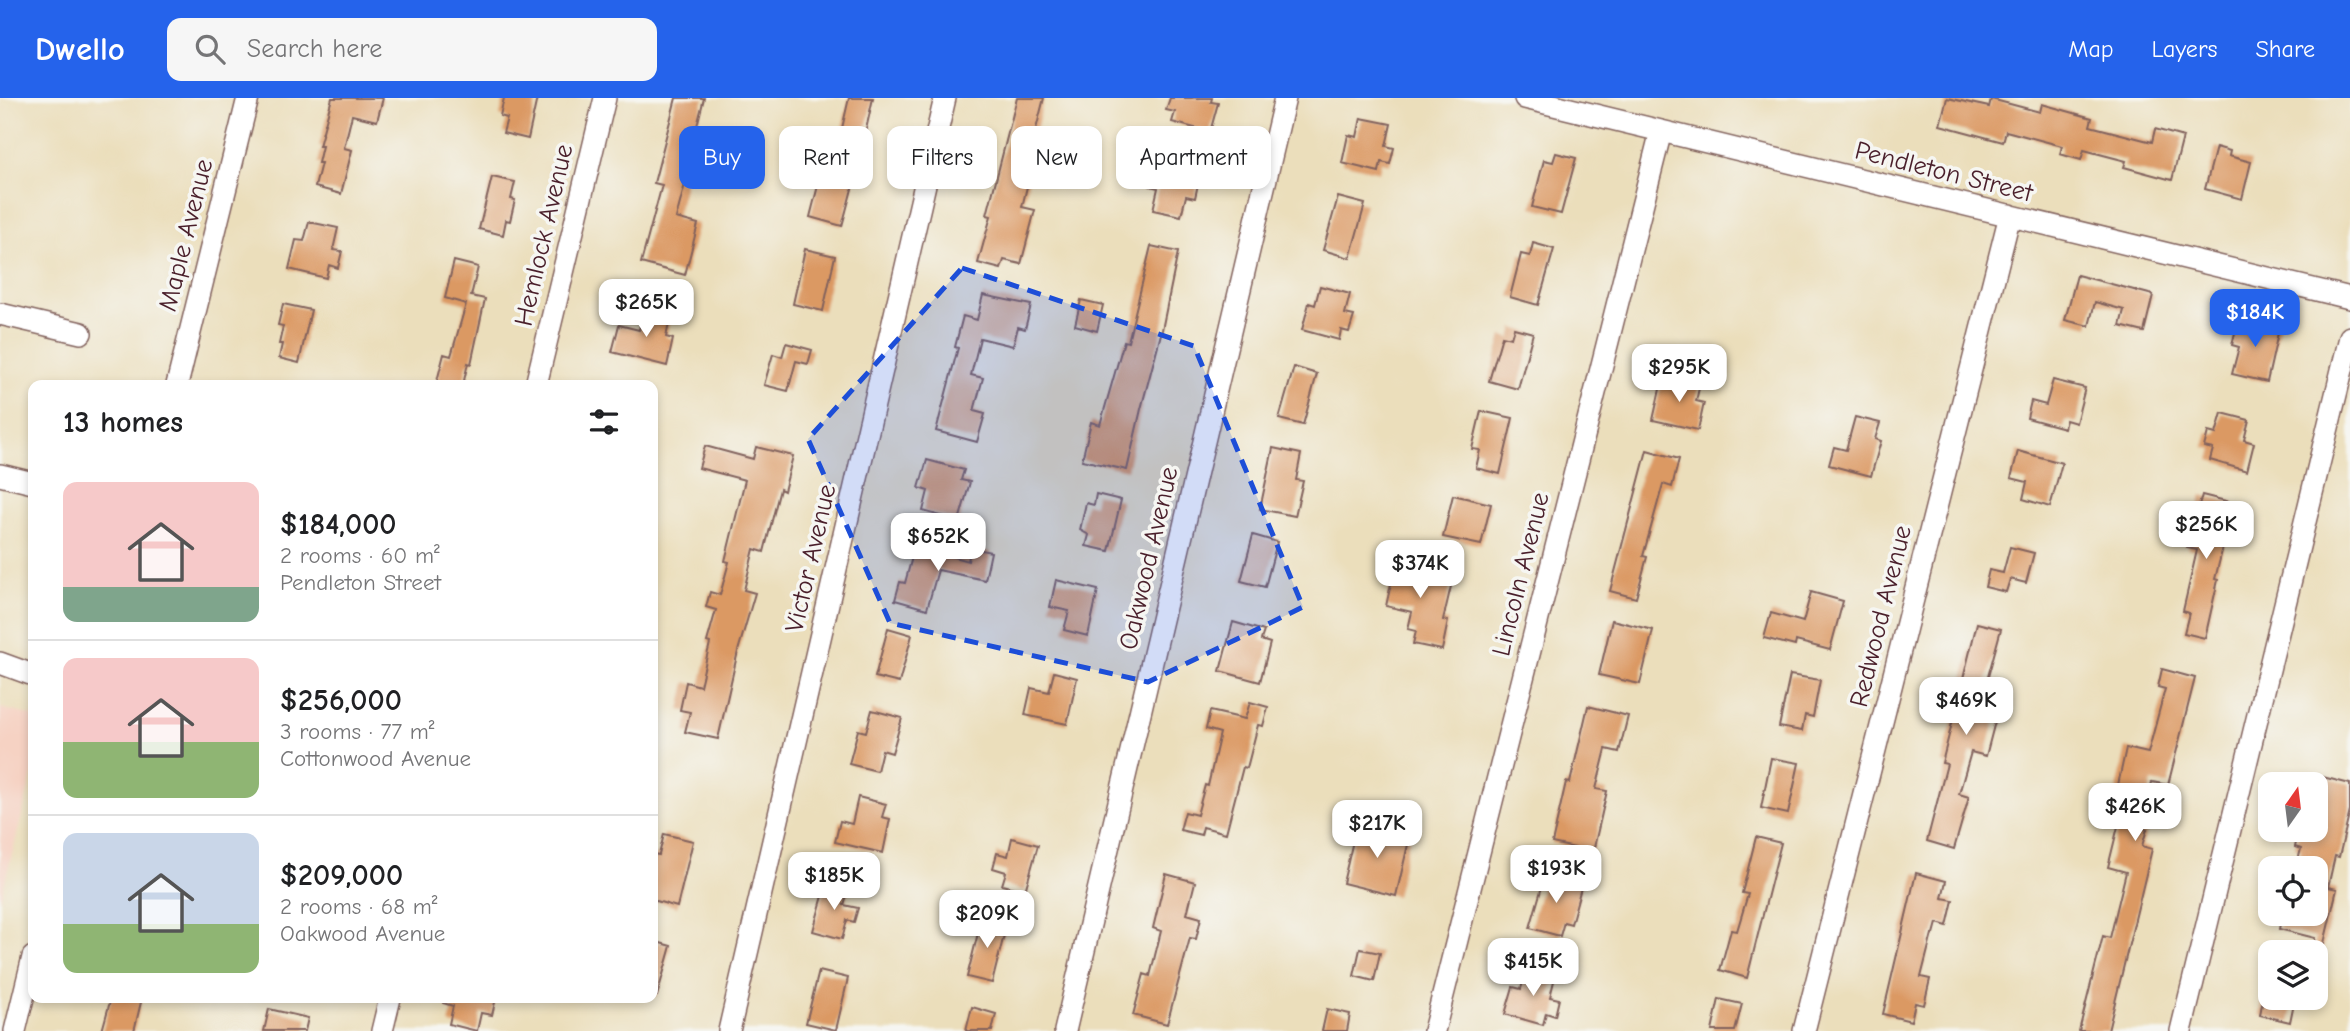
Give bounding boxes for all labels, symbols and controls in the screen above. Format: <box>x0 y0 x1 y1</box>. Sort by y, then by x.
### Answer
search box <box>167 18 657 81</box>
text: Dwello <box>35 30 125 68</box>
icon: search <box>191 30 229 68</box>
text: Search here <box>247 34 382 64</box>
text: Map <box>2068 35 2114 63</box>
text: Layers <box>2152 35 2217 63</box>
text: Share <box>2255 35 2315 63</box>
chip: Buy <box>679 126 765 189</box>
chip: Rent <box>779 126 873 189</box>
chip: Filters <box>887 126 997 189</box>
chip: New <box>1011 126 1102 189</box>
chip: Apartment <box>1116 126 1271 189</box>
street label: Pendleton Street <box>1852 135 2037 209</box>
street label: Hemlock Avenue <box>508 141 579 329</box>
street label: Maple Avenue <box>153 156 219 314</box>
pin: $265K <box>597 280 695 339</box>
text: $265K <box>615 288 677 315</box>
pin: $184K <box>2206 289 2304 349</box>
text: $184K <box>2226 298 2284 325</box>
pin: $295K <box>1630 344 1728 404</box>
text: $295K <box>1648 353 1710 380</box>
icon: filters <box>585 403 623 441</box>
text: 13 homes <box>63 405 183 440</box>
street label: Oakwood Avenue <box>1113 464 1185 653</box>
street label: Victor Avenue <box>779 481 843 635</box>
street label: Lincoln Avenue <box>1486 489 1556 659</box>
pin: $256K <box>2157 502 2255 561</box>
text: $184,000 <box>280 507 397 542</box>
icon: home <box>119 510 203 594</box>
text: $256K <box>2175 510 2237 537</box>
pin: $652K <box>889 514 987 573</box>
text: $652K <box>907 522 969 549</box>
street label: Redwood Avenue <box>1844 522 1918 710</box>
pin: $374K <box>1371 540 1469 600</box>
text: 2 rooms · 60 m² <box>280 542 440 569</box>
text: $374K <box>1391 549 1449 576</box>
text: Pendleton Street <box>280 569 441 596</box>
pin: $469K <box>1917 678 2015 737</box>
text: $256,000 <box>280 683 402 718</box>
icon: home <box>119 686 203 770</box>
text: $469K <box>1935 686 1997 713</box>
text: 3 rooms · 77 m² <box>280 718 435 745</box>
text: Cottonwood Avenue <box>280 745 471 772</box>
north arrow <box>2258 772 2328 842</box>
map controls <box>2258 772 2328 1010</box>
pin: $426K <box>2086 784 2184 843</box>
text: $426K <box>2104 792 2166 819</box>
pin: $217K <box>1328 800 1426 860</box>
text: $217K <box>1348 809 1406 836</box>
pin: $193K <box>1507 846 1605 905</box>
pin: $185K <box>785 852 883 912</box>
text: $193K <box>1526 854 1586 881</box>
button: locate <box>2258 856 2328 926</box>
text: $209,000 <box>280 858 403 893</box>
icon: home <box>119 861 203 945</box>
text: $185K <box>804 861 864 888</box>
pin: $209K <box>938 890 1036 950</box>
text: 2 rooms · 68 m² <box>280 893 438 920</box>
text: $209K <box>955 899 1019 926</box>
text: Oakwood Avenue <box>280 920 445 947</box>
pin: $415K <box>1484 939 1582 998</box>
button: layers <box>2258 940 2328 1010</box>
text: $415K <box>1504 947 1562 974</box>

